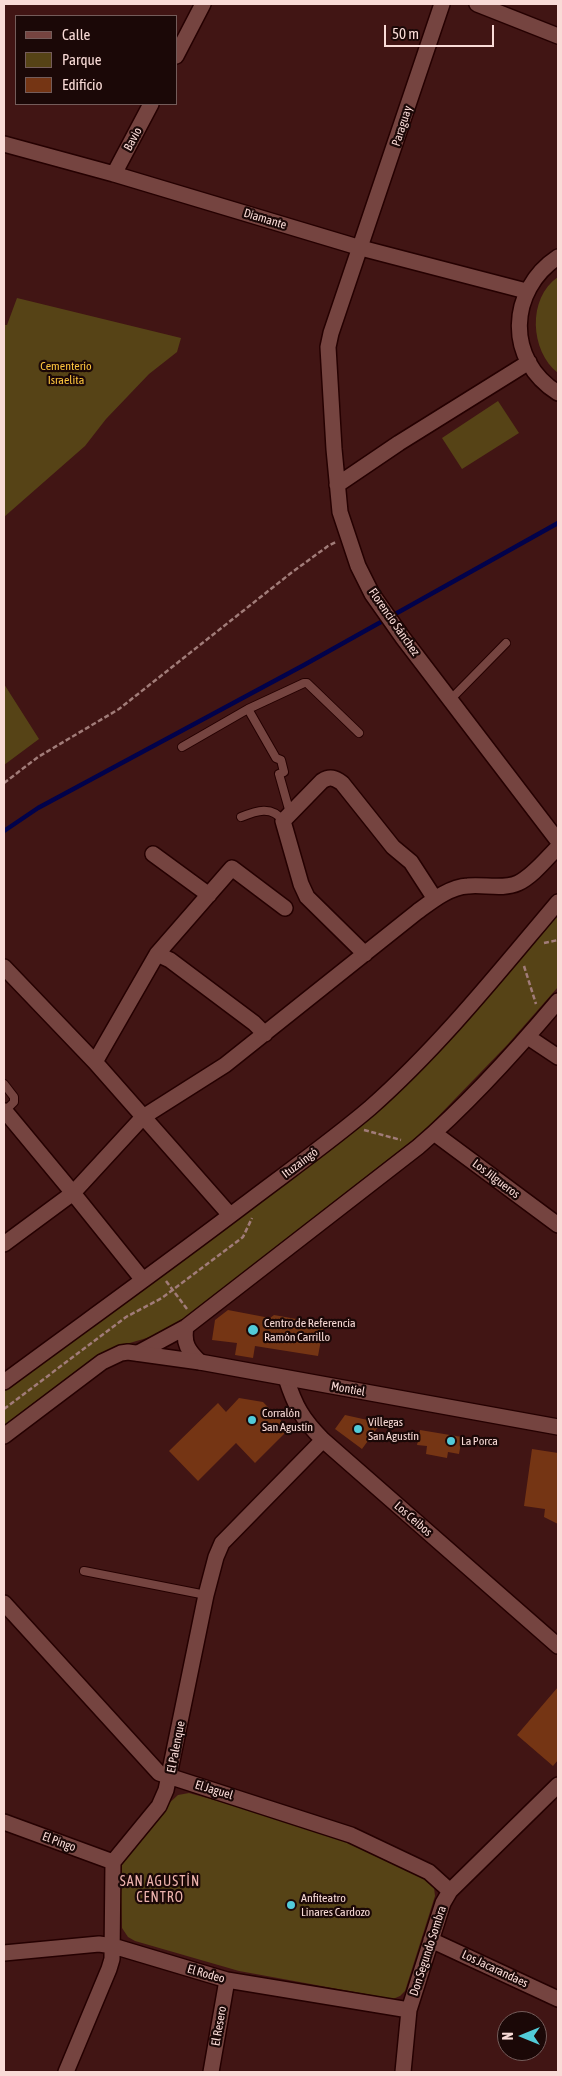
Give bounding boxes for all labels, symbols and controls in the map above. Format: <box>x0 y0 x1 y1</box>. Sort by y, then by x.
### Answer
legend <box>15 15 178 105</box>
scale bar <box>387 15 497 47</box>
text: 50 m <box>392 25 419 42</box>
text: Calle <box>62 26 90 43</box>
text: Parque <box>62 51 102 68</box>
text: Edificio <box>62 76 103 93</box>
street label: Paraguay <box>389 104 415 148</box>
street label: Bavio <box>121 125 145 153</box>
street label: Diamante <box>242 206 288 232</box>
park label: Cementerio Israelita <box>40 359 92 387</box>
street label: Florencio Sánchez <box>365 585 423 659</box>
street label: Ituzaingó <box>279 1145 321 1181</box>
street label: Los Jilgueros <box>469 1157 523 1201</box>
place label: Centro de Referencia Ramón Carrillo <box>264 1316 356 1344</box>
marker: Centro de Referencia Ramón Carrillo <box>246 1323 260 1337</box>
street label: Montiel <box>330 1379 366 1399</box>
place label: Corralón San Agustín <box>262 1406 313 1434</box>
marker: Corralón San Agustín <box>246 1414 258 1426</box>
place label: Villegas San Agustín <box>368 1415 419 1443</box>
marker: Villegas San Agustín <box>352 1423 364 1435</box>
place label: La Porca <box>461 1434 498 1448</box>
marker: La Porca <box>445 1435 457 1447</box>
street label: Los Ceibos <box>391 1499 435 1539</box>
street label: El Palenque <box>164 1720 188 1774</box>
street label: El Jaguel <box>193 1777 235 1803</box>
street label: El Pingo <box>40 1829 78 1855</box>
district label: SAN AGUSTÍN CENTRO <box>118 1874 202 1906</box>
place label: Anfiteatro Linares Cardozo <box>301 1891 370 1919</box>
marker: Anfiteatro Linares Cardozo <box>285 1899 297 1911</box>
street label: Don Segundo Sombra <box>407 1904 449 1998</box>
street label: Los Jacarandaes <box>460 1947 530 1991</box>
street label: El Rodeo <box>186 1962 226 1986</box>
street label: El Resero <box>208 2005 230 2047</box>
north arrow <box>497 2011 547 2061</box>
text: N <box>500 2032 516 2040</box>

